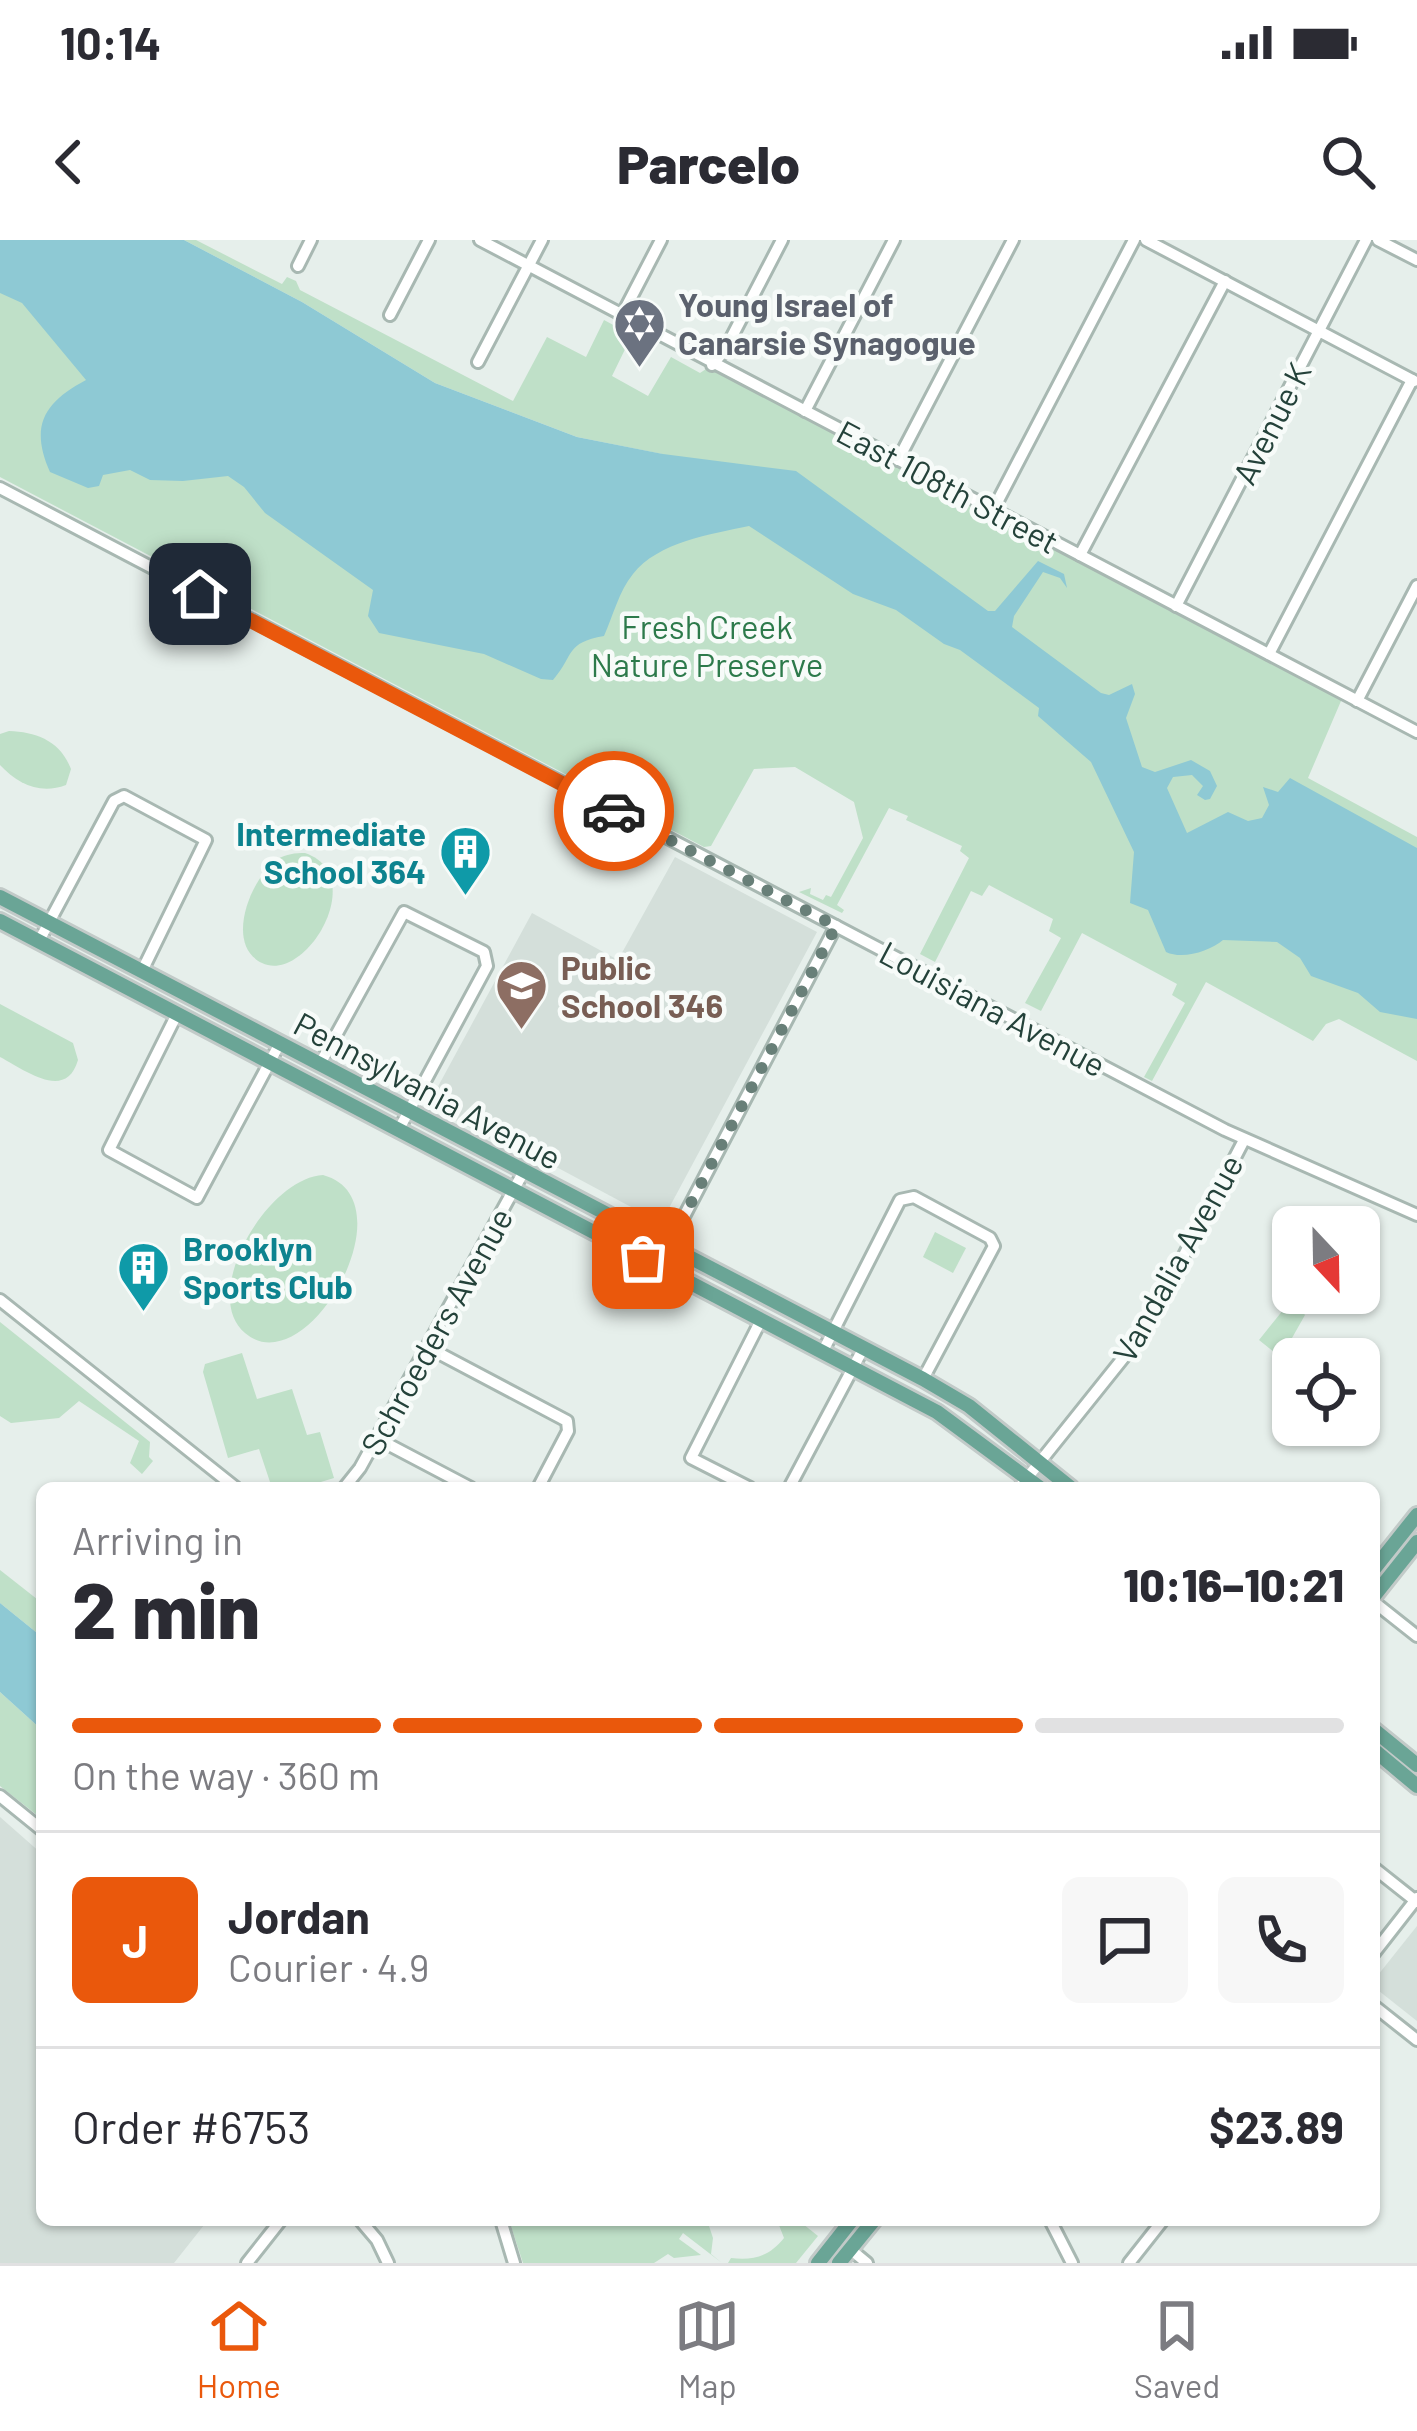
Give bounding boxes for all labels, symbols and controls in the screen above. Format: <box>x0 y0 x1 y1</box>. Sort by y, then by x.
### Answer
text: 10:14 <box>60 15 161 69</box>
icon: back <box>36 129 102 195</box>
icon: search <box>1315 129 1381 195</box>
text: Parcelo <box>617 130 800 195</box>
place label: Young Israel of Canarsie Synagogue <box>678 284 976 362</box>
synagogue icon: Young Israel of Canarsie Synagogue <box>611 295 667 369</box>
street label: Avenue K <box>1223 355 1319 491</box>
street label: East 108th Street <box>830 411 1066 561</box>
pin <box>149 543 251 645</box>
icon: home <box>167 561 233 627</box>
park label: Fresh Creek Nature Preserve <box>591 606 823 684</box>
courier <box>554 751 674 871</box>
icon: car <box>581 778 647 844</box>
place label: Intermediate School 364 <box>236 813 426 891</box>
building icon: Intermediate School 364 <box>437 824 493 898</box>
street label: Louisiana Avenue <box>873 932 1113 1084</box>
place label: Public School 346 <box>561 947 723 1025</box>
school or university icon: Public School 346 <box>494 958 550 1032</box>
street label: Pennsylvania Avenue <box>288 1003 568 1177</box>
street label: Vandalia Avenue <box>1103 1147 1251 1369</box>
street label: Schroeders Avenue <box>351 1200 521 1462</box>
north arrow <box>1272 1206 1380 1314</box>
map controls <box>1272 1206 1380 1446</box>
pin <box>592 1207 694 1309</box>
icon: bag <box>610 1225 676 1291</box>
place label: Brooklyn Sports Club <box>183 1228 353 1306</box>
building icon: Brooklyn Sports Club <box>116 1239 172 1313</box>
button: locate <box>1272 1338 1380 1446</box>
text: Arriving in <box>72 1516 243 1563</box>
text: 10:16–10:21 <box>1123 1557 1344 1611</box>
text: 2 min <box>72 1561 260 1655</box>
text: On the way · 360 m <box>72 1751 380 1798</box>
button: chat <box>1062 1877 1188 2003</box>
button: phone <box>1218 1877 1344 2003</box>
text: Jordan <box>228 1889 370 1943</box>
text: J <box>122 1913 148 1967</box>
text: Courier · 4.9 <box>228 1943 429 1990</box>
text: Order #6753 <box>72 2099 311 2153</box>
text: $23.89 <box>1209 2099 1344 2153</box>
tab: Home <box>197 2293 281 2405</box>
tab: Map <box>674 2293 740 2405</box>
tab: Saved <box>1134 2293 1220 2405</box>

